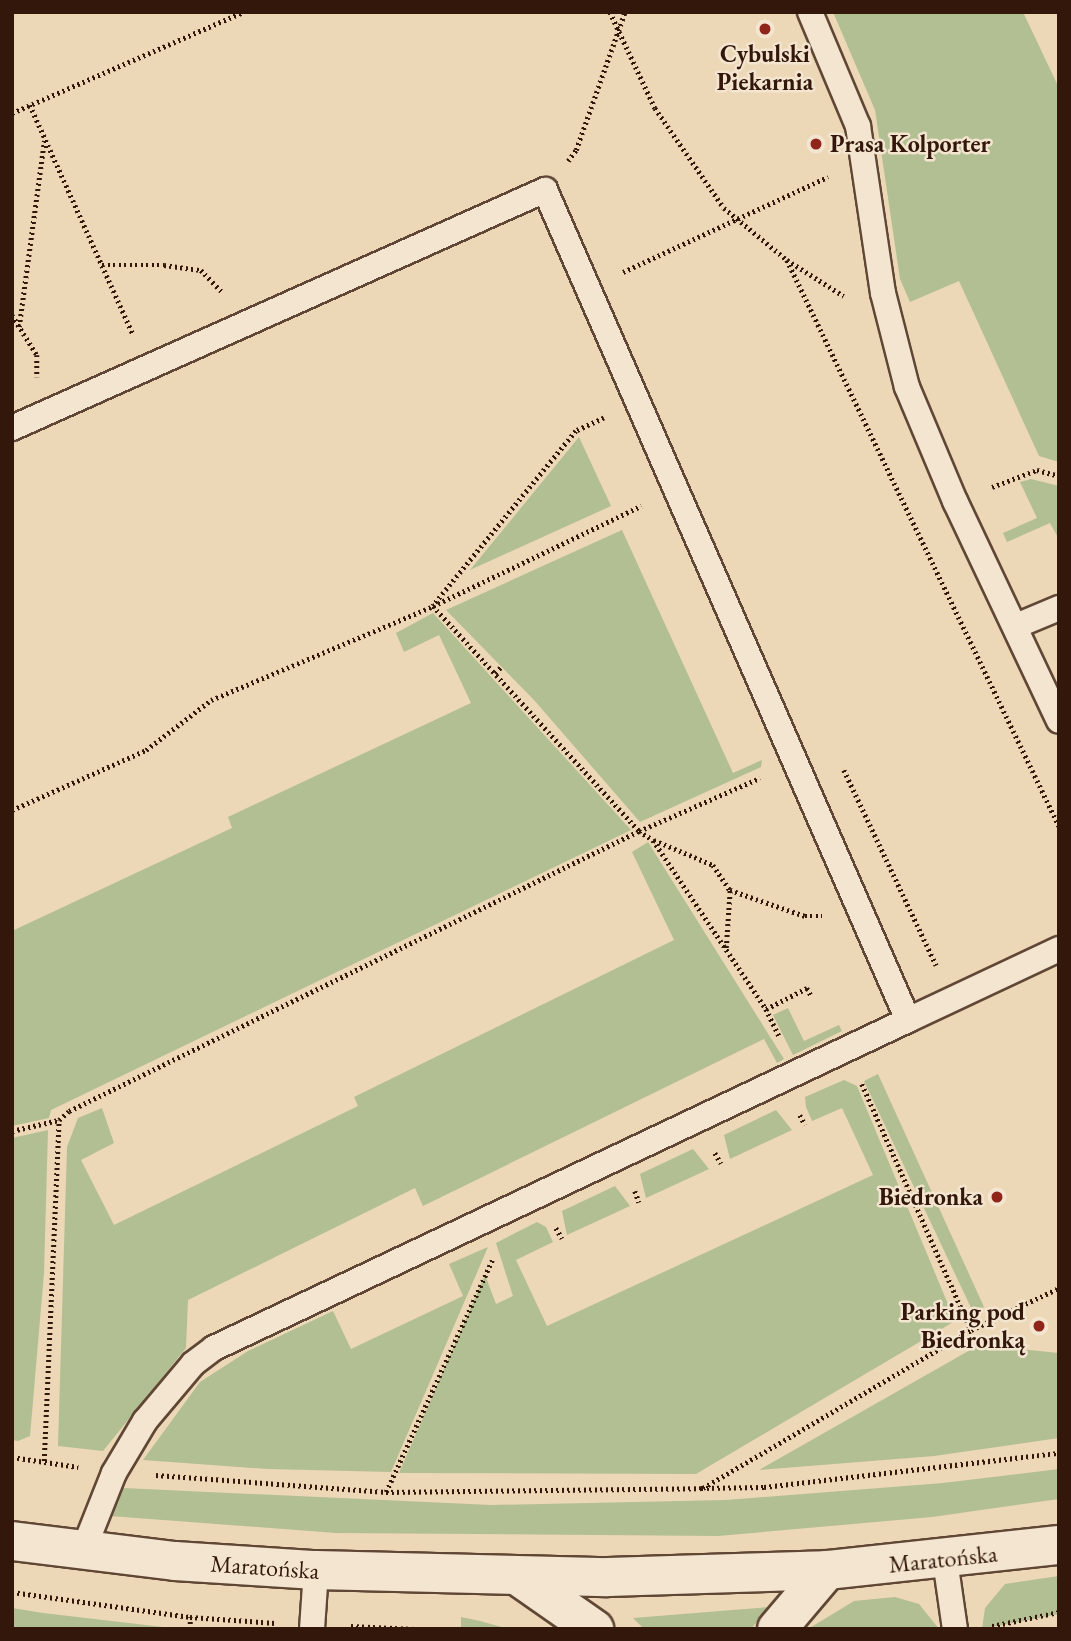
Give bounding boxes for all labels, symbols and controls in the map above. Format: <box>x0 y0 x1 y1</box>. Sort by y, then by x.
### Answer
marker: Cybulski Piekarnia <box>757 21 773 37</box>
place label: Cybulski Piekarnia <box>717 40 813 96</box>
place label: Prasa Kolporter <box>830 130 990 158</box>
marker: Prasa Kolporter <box>808 136 824 152</box>
place label: Biedronka <box>879 1183 983 1211</box>
marker: Biedronka <box>989 1189 1005 1205</box>
place label: Parking pod Biedronką <box>901 1298 1025 1354</box>
marker: Parking pod Biedronką <box>1031 1318 1047 1334</box>
street label: Maratońska <box>887 1539 999 1579</box>
street label: Maratońska <box>210 1549 320 1585</box>

